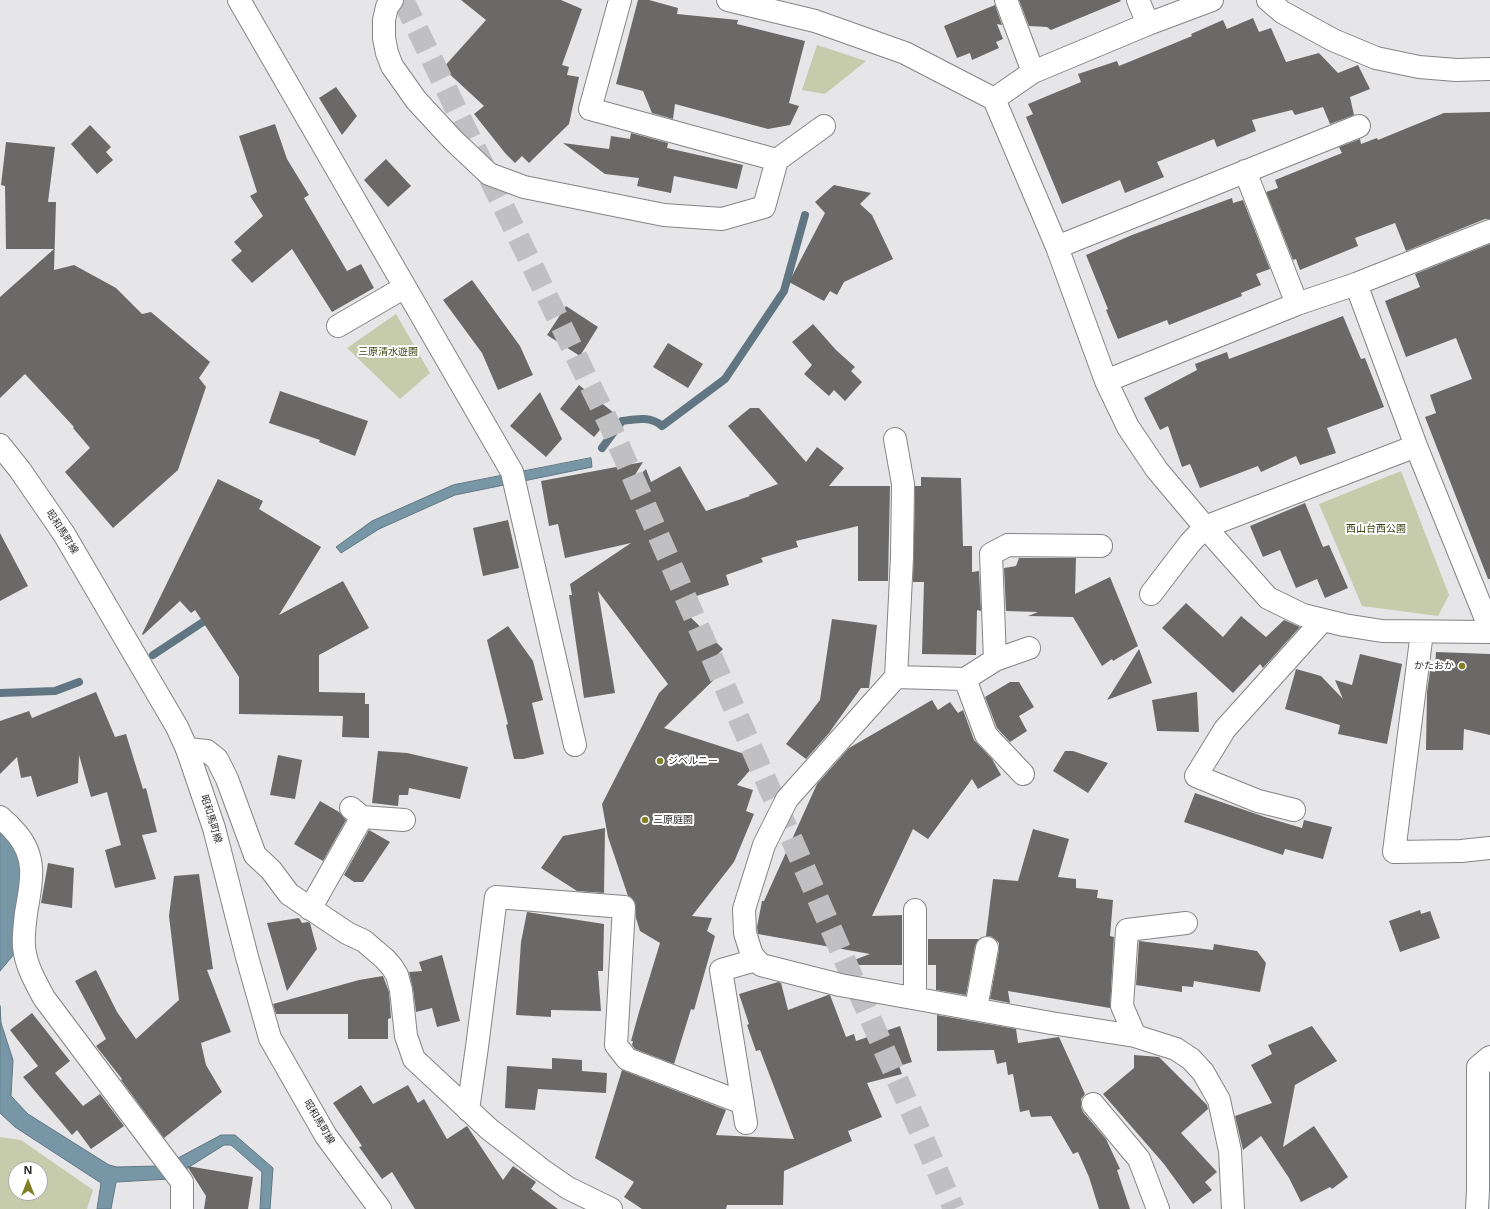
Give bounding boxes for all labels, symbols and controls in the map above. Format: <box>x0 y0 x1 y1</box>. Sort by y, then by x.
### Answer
park label: 三原清水遊園 <box>358 346 418 358</box>
street label: 昭和馬町線 <box>43 508 81 556</box>
park label: 西山台西公園 <box>1346 523 1406 535</box>
place label: かたおか <box>1414 660 1454 672</box>
marker: かたおか <box>1457 661 1467 671</box>
place label: ジベルニー <box>668 755 718 767</box>
marker: ジベルニー <box>655 756 665 766</box>
street label: 昭和馬町線 <box>198 793 224 845</box>
place label: 三原庭園 <box>653 814 693 826</box>
marker: 三原庭園 <box>640 815 650 825</box>
street label: 昭和馬町線 <box>301 1097 337 1147</box>
north arrow <box>8 1161 48 1201</box>
text: N <box>24 1162 32 1177</box>

